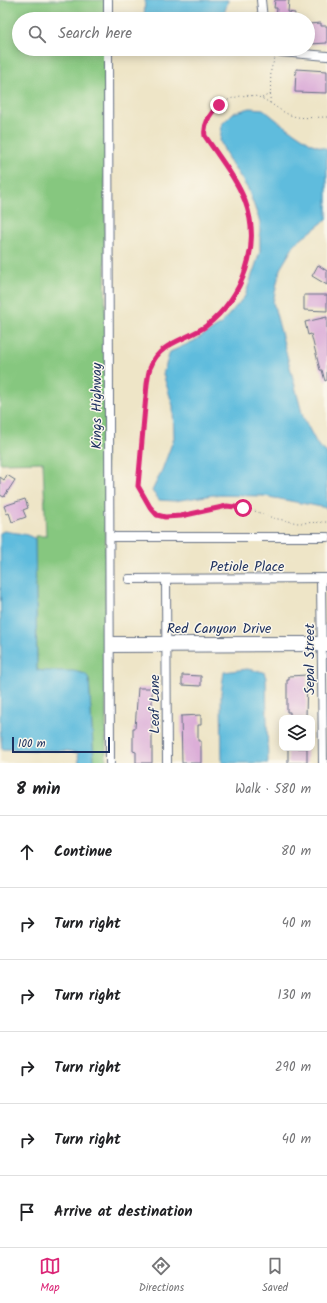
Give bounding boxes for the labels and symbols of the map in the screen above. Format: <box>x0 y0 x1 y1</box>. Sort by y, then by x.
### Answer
route end <box>210 96 228 114</box>
street label: Kings Highway <box>86 362 108 449</box>
route start <box>234 499 252 517</box>
street label: Petiole Place <box>210 556 285 578</box>
street label: Red Canyon Drive <box>167 618 272 640</box>
street label: Sepal Street <box>299 623 321 695</box>
street label: Leaf Lane <box>144 674 166 734</box>
scale bar <box>12 735 110 754</box>

